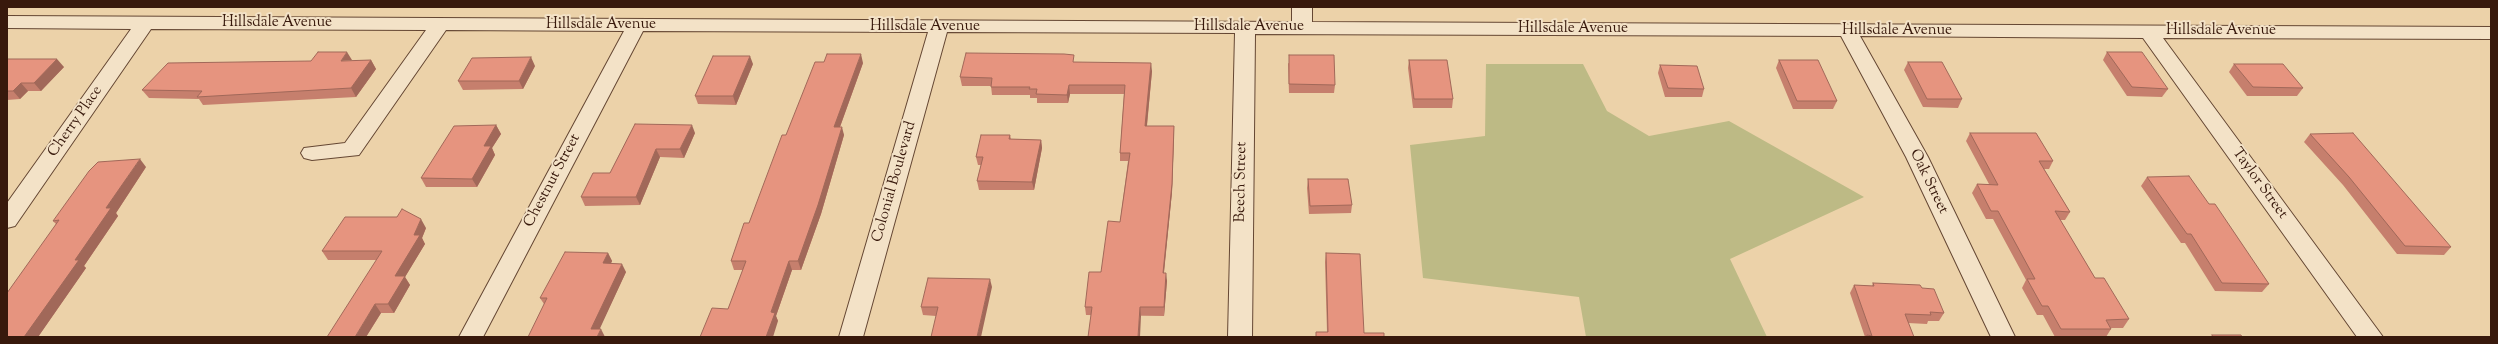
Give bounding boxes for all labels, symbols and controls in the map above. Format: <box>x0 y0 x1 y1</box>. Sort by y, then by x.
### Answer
street label: Hillsdale Avenue <box>222 14 332 32</box>
street label: Hillsdale Avenue <box>546 16 656 34</box>
street label: Hillsdale Avenue <box>870 18 980 36</box>
street label: Hillsdale Avenue <box>1194 18 1304 36</box>
street label: Hillsdale Avenue <box>1518 20 1628 38</box>
street label: Hillsdale Avenue <box>1842 22 1952 40</box>
street label: Hillsdale Avenue <box>2166 22 2276 40</box>
street label: Cherry Place <box>45 83 107 161</box>
street label: Colonial Boulevard <box>869 119 921 245</box>
street label: Chestnut Street <box>521 131 585 231</box>
street label: Beech Street <box>1232 141 1252 223</box>
street label: Taylor Street <box>2227 145 2291 223</box>
street label: Oak Street <box>1905 147 1951 217</box>

